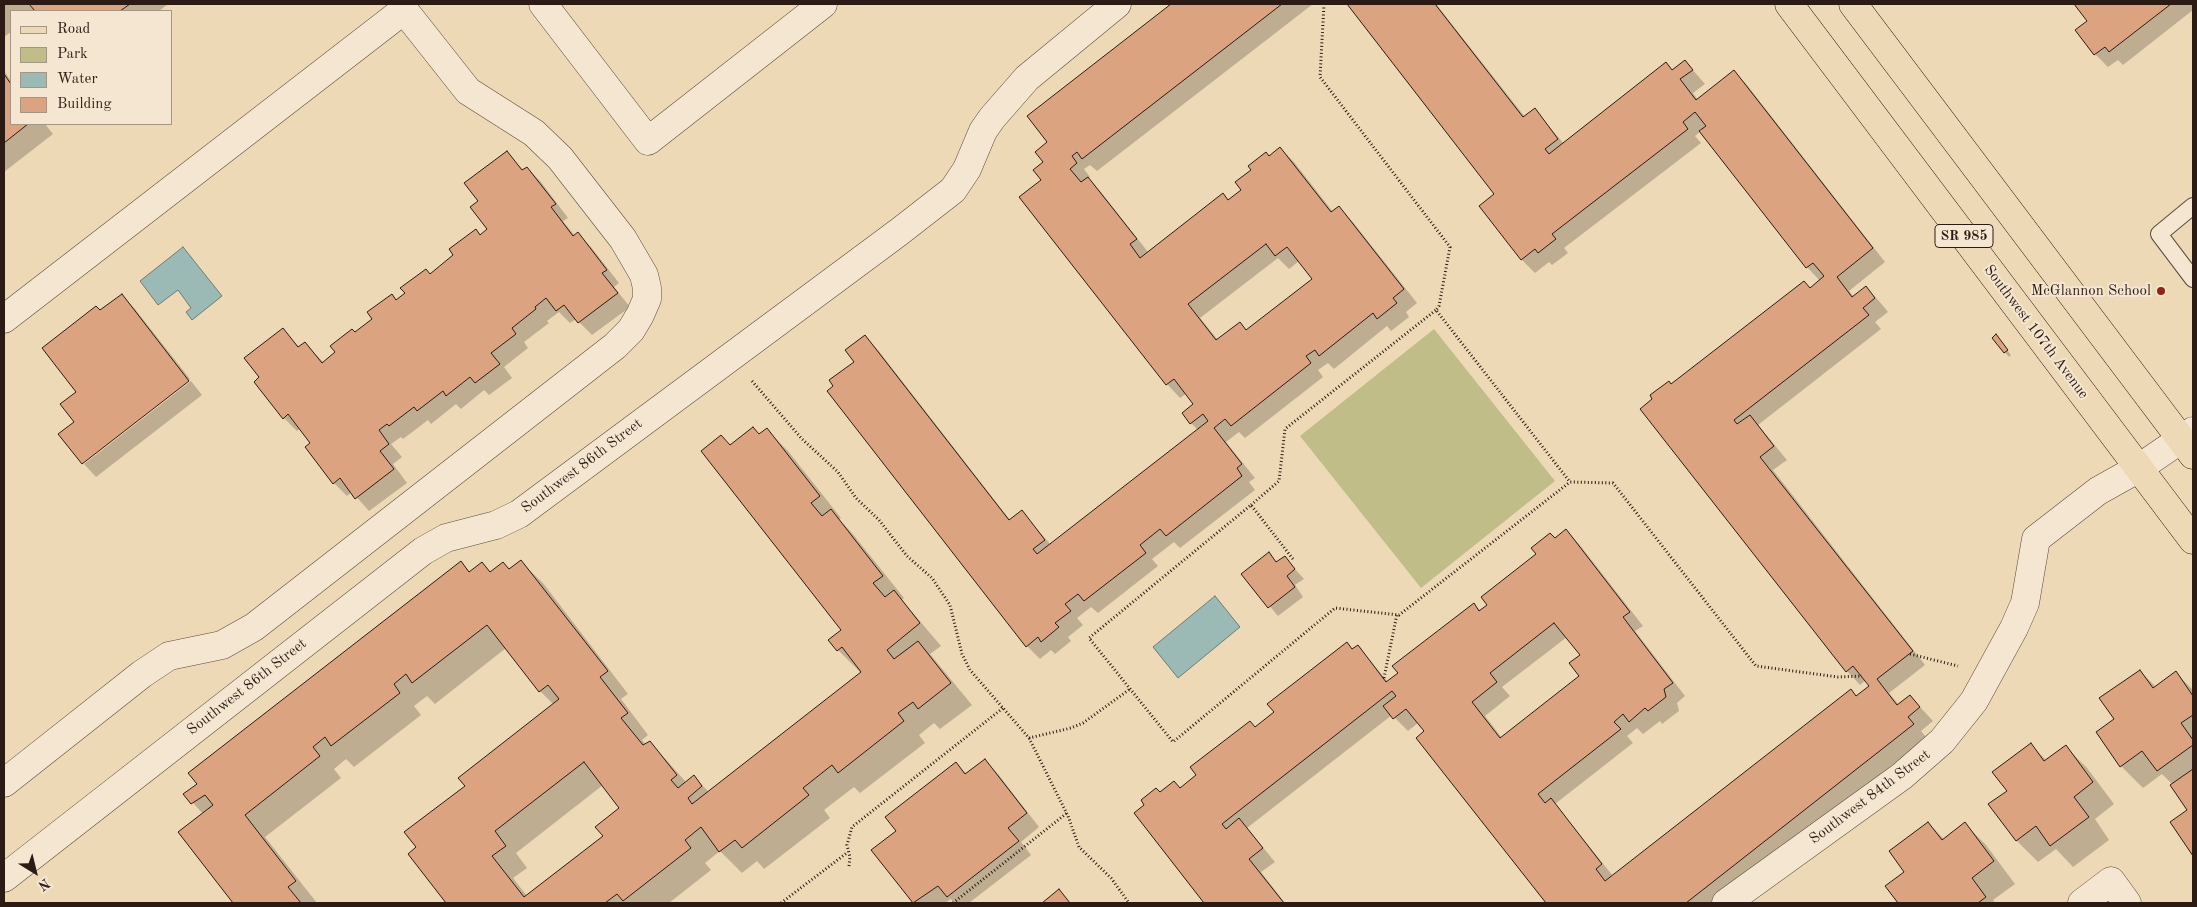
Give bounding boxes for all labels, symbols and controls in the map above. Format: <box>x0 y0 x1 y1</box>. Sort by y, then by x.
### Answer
legend <box>10 10 172 125</box>
text: Road <box>57 22 90 37</box>
text: Park <box>57 47 88 62</box>
text: Water <box>57 72 98 87</box>
text: Building <box>57 97 112 112</box>
road number: SR 985 <box>1935 225 1993 248</box>
street label: Southwest 107th Avenue <box>1980 261 2092 403</box>
place label: McGlannon School <box>2031 282 2151 300</box>
marker: McGlannon School <box>2155 285 2167 297</box>
street label: Southwest 86th Street <box>518 415 646 517</box>
street label: Southwest 86th Street <box>184 635 310 739</box>
street label: Southwest 84th Street <box>1806 746 1934 848</box>
north arrow <box>10 847 60 897</box>
text: N <box>35 875 52 893</box>

